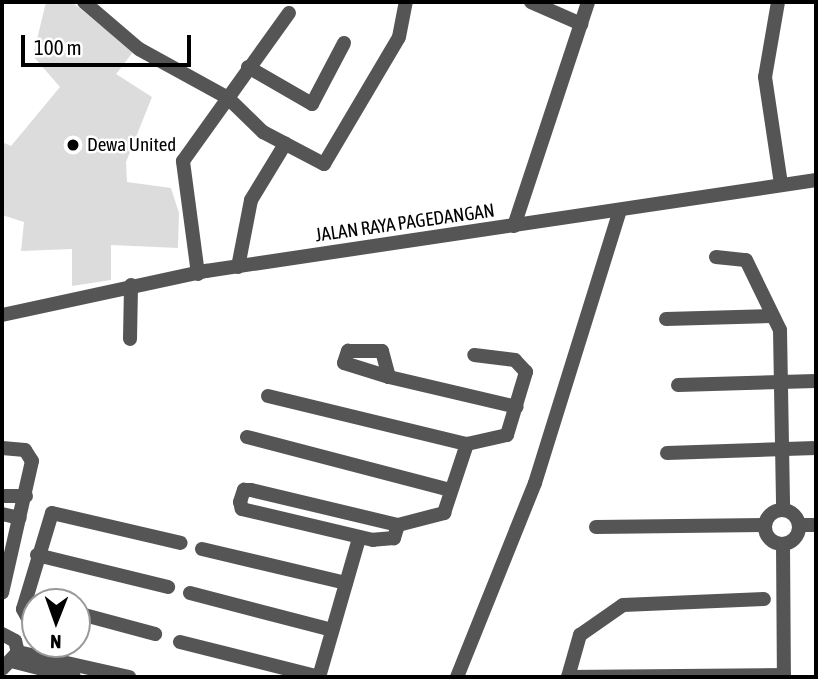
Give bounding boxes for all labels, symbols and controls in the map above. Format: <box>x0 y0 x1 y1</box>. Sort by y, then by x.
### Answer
scale bar <box>24 21 194 65</box>
text: 100 m <box>34 35 82 59</box>
place label: Dewa United <box>87 134 176 156</box>
marker: Dewa United <box>65 137 81 153</box>
street label: JALAN RAYA PAGEDANGAN <box>314 199 496 247</box>
north arrow <box>21 588 91 658</box>
text: N <box>50 631 61 653</box>

